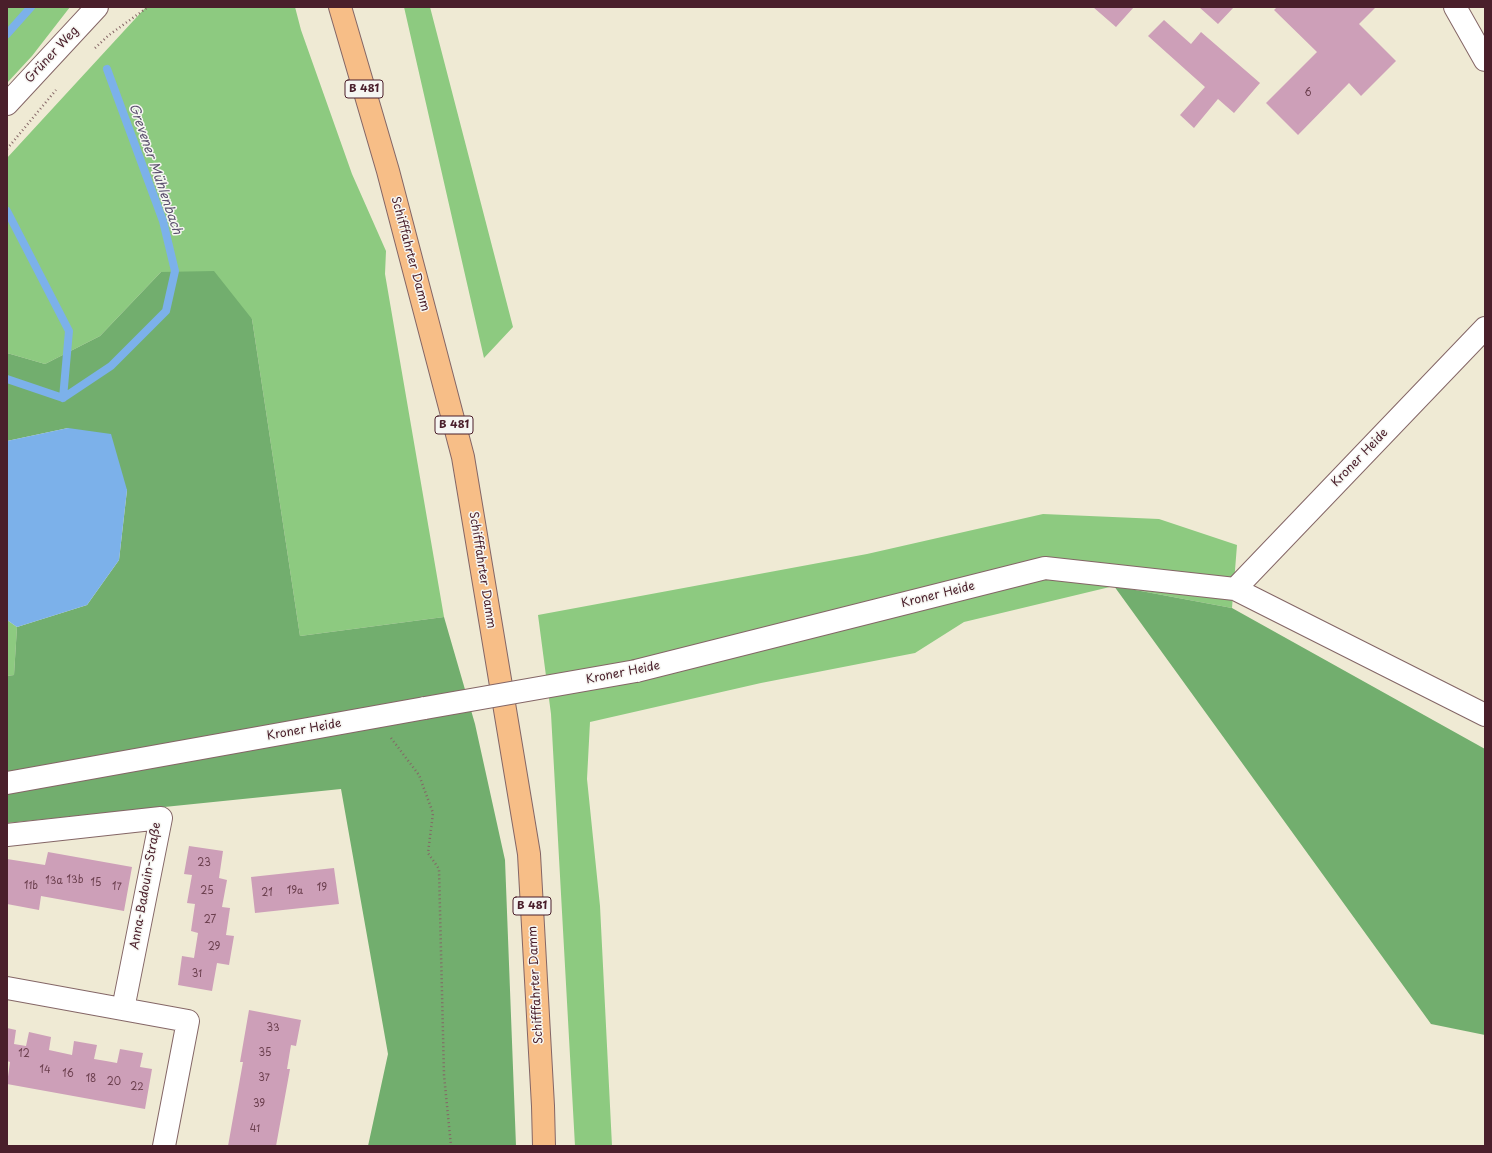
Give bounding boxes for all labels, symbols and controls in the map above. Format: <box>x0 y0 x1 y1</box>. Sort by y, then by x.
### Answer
street label: Grüner Weg <box>22 24 82 86</box>
road number: B 481 <box>345 80 383 98</box>
house number: 6 <box>1304 87 1312 99</box>
water label: Grevener Mühlenbach <box>125 101 185 237</box>
street label: Schifffahrter Damm <box>388 195 432 313</box>
road number: B 481 <box>435 416 473 434</box>
street label: Kroner Heide <box>1329 426 1391 490</box>
street label: Schifffahrter Damm <box>466 510 498 630</box>
street label: Kroner Heide <box>900 579 976 611</box>
street label: Kroner Heide <box>585 659 661 687</box>
street label: Kroner Heide <box>266 716 342 744</box>
street label: Anna-Badouin-Straße <box>128 821 164 951</box>
house number: 23 <box>197 857 211 869</box>
house number: 13b <box>67 874 83 886</box>
house number: 13a <box>45 875 63 887</box>
house number: 15 <box>91 877 101 889</box>
house number: 11b <box>24 880 38 892</box>
house number: 17 <box>112 881 122 893</box>
house number: 19 <box>317 882 327 894</box>
house number: 25 <box>200 885 214 897</box>
house number: 19a <box>287 885 303 897</box>
house number: 21 <box>261 887 273 899</box>
road number: B 481 <box>513 897 551 915</box>
house number: 27 <box>204 914 216 926</box>
street label: Schifffahrter Damm <box>526 926 546 1044</box>
house number: 29 <box>208 941 220 953</box>
house number: 31 <box>192 968 202 980</box>
house number: 33 <box>266 1022 280 1034</box>
house number: 35 <box>259 1047 271 1059</box>
house number: 12 <box>18 1048 30 1060</box>
house number: 14 <box>39 1064 51 1076</box>
house number: 16 <box>62 1068 74 1080</box>
house number: 37 <box>258 1072 270 1084</box>
house number: 18 <box>86 1073 96 1085</box>
house number: 20 <box>107 1076 121 1088</box>
house number: 22 <box>130 1081 144 1093</box>
house number: 39 <box>253 1098 265 1110</box>
house number: 41 <box>250 1123 260 1135</box>

